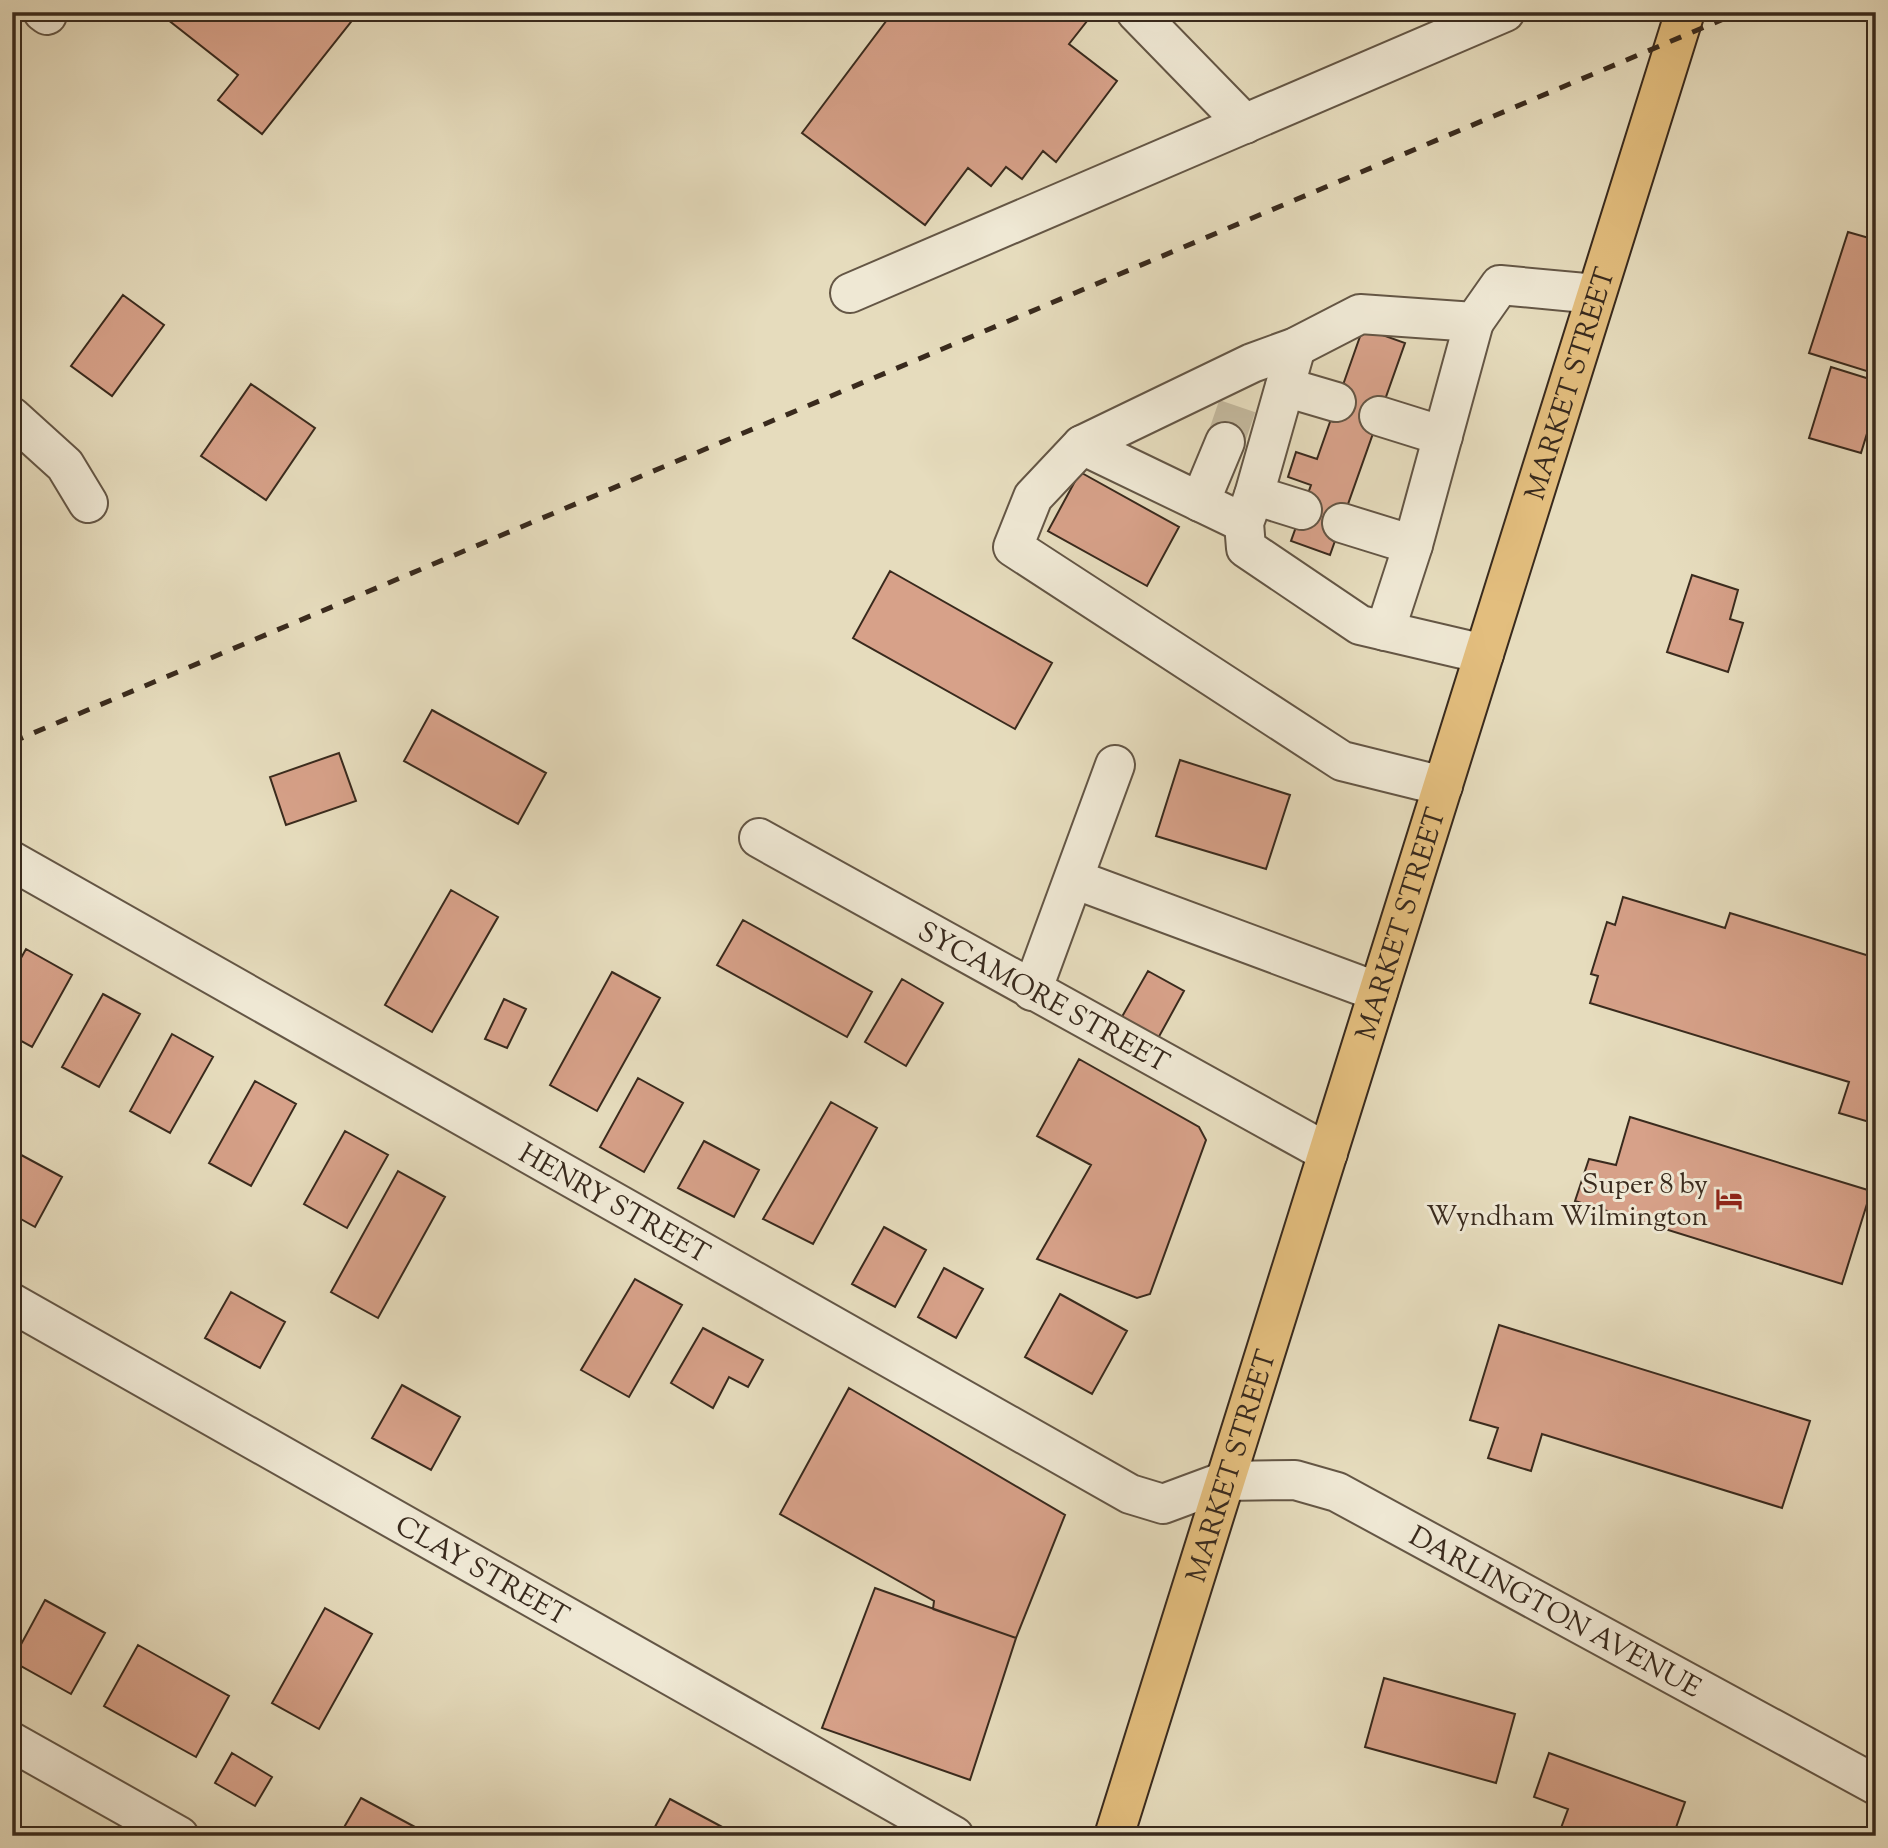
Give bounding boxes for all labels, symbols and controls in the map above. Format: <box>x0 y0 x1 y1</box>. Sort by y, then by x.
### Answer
street label: MARKET STREET <box>1516 263 1627 506</box>
street label: MARKET STREET <box>1347 803 1458 1046</box>
street label: SYCAMORE STREET <box>910 913 1176 1084</box>
street label: HENRY STREET <box>511 1135 717 1275</box>
place label: Super 8 by Wyndham Wilmington <box>1426 1166 1708 1238</box>
hotel icon: Super 8 by Wyndham Wilmington <box>1714 1184 1744 1214</box>
street label: MARKET STREET <box>1178 1345 1288 1588</box>
street label: CLAY STREET <box>387 1507 576 1637</box>
street label: DARLINGTON AVENUE <box>1401 1518 1708 1709</box>

